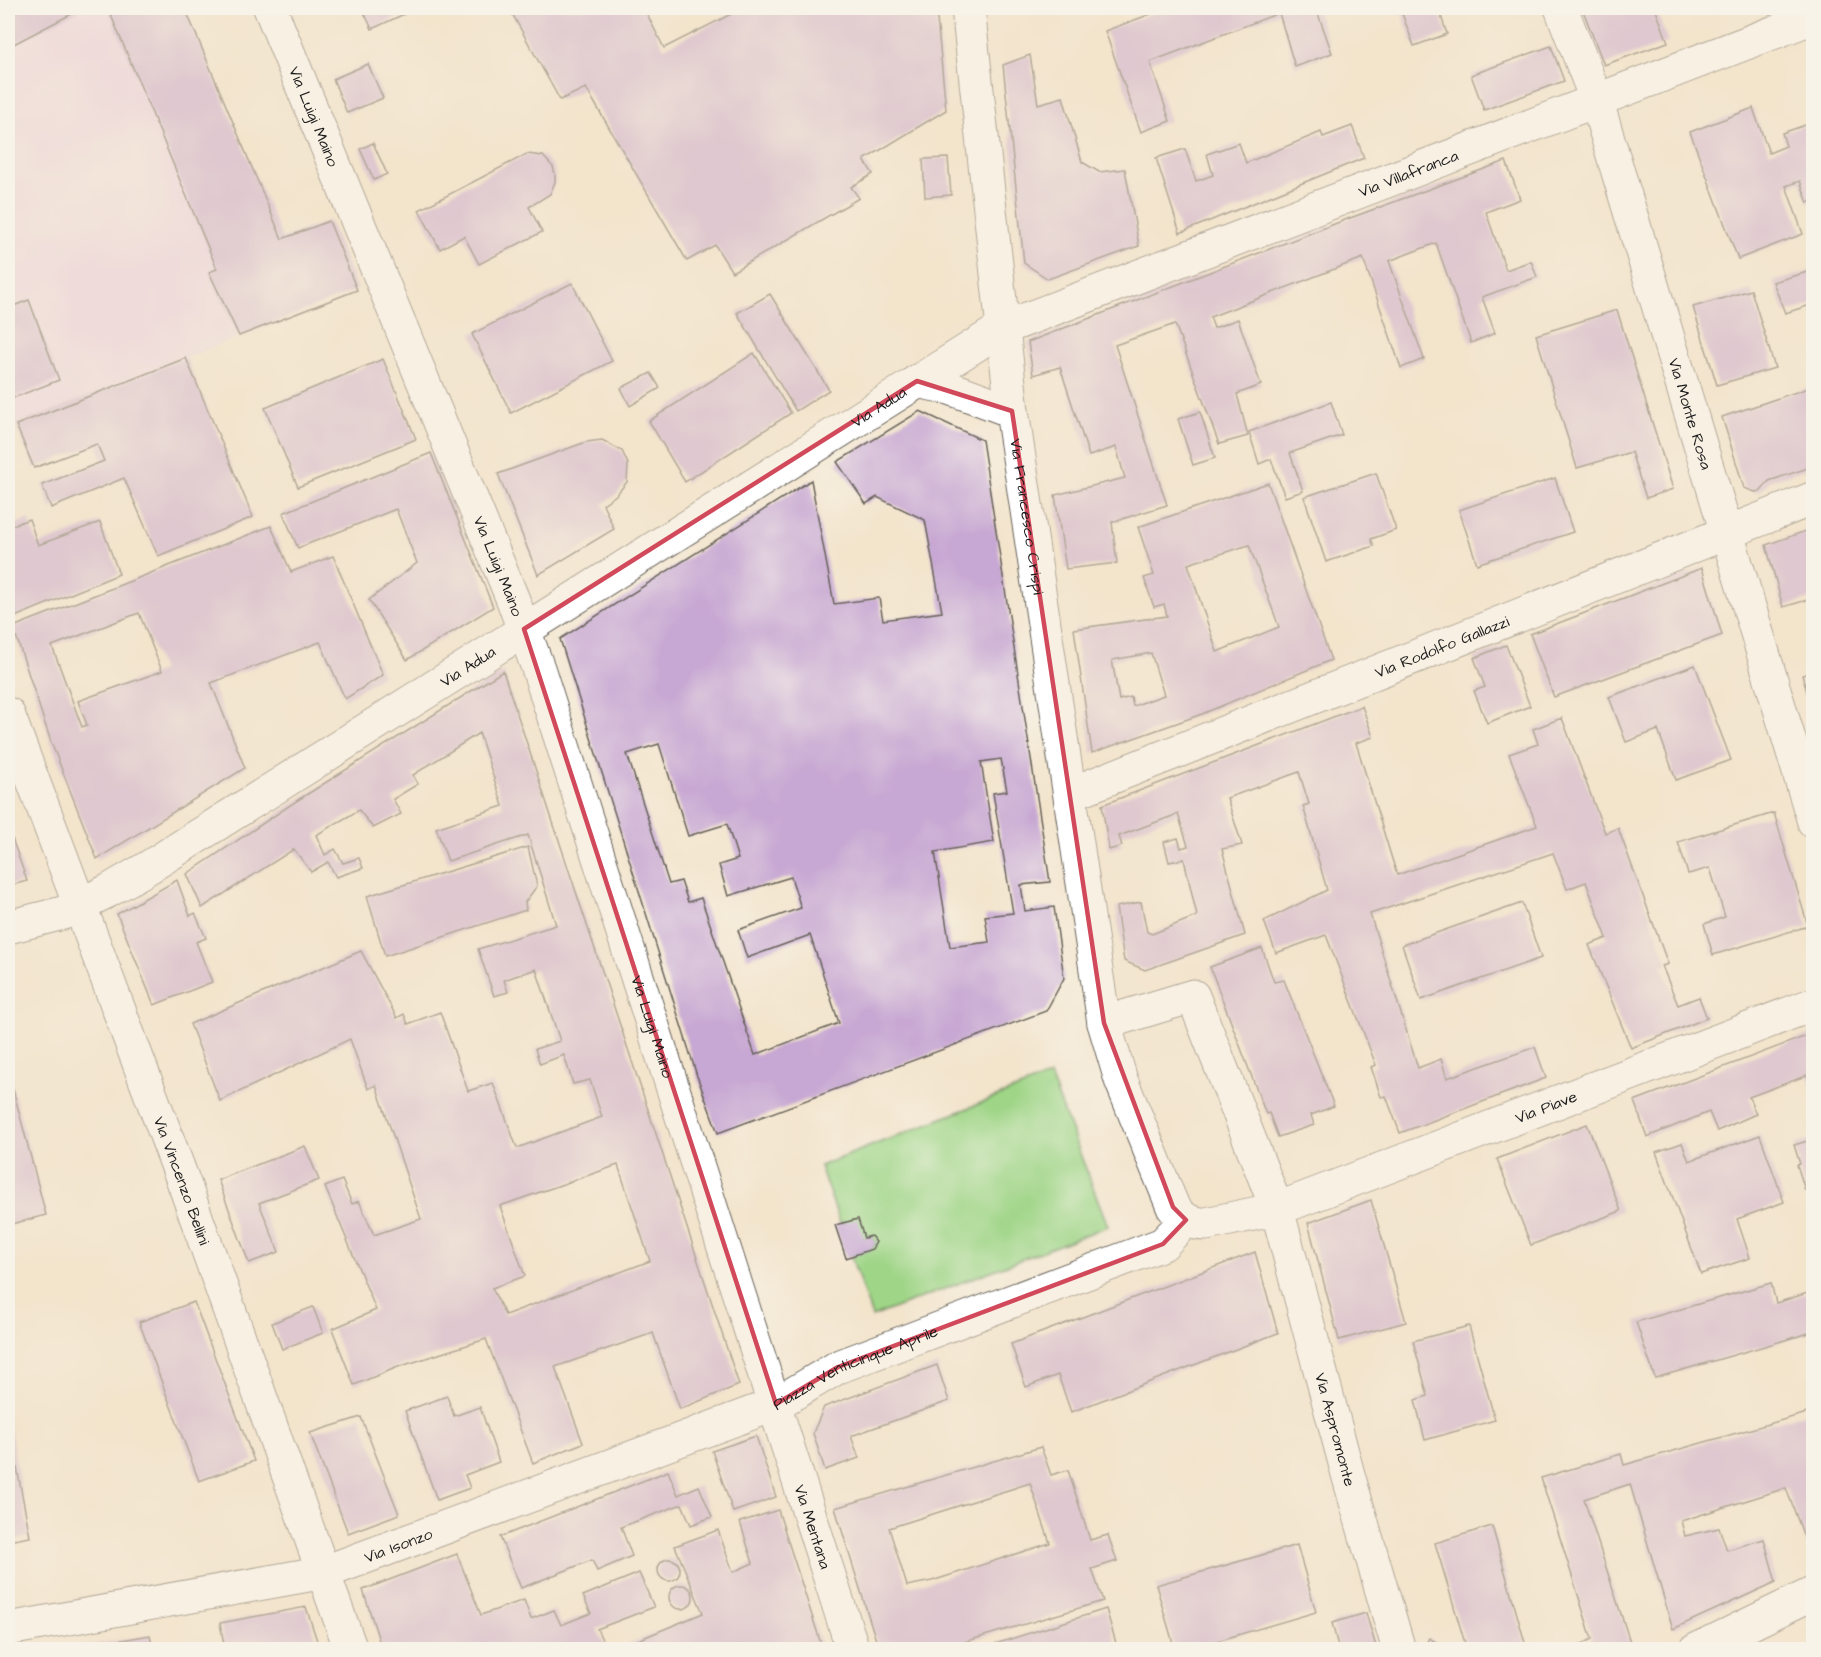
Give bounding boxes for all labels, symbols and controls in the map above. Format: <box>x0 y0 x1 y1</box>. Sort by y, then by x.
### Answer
street label: Via Luigi Maino <box>283 63 344 170</box>
street label: Via Villafranca <box>1355 145 1462 203</box>
street label: Via Monte Rosa <box>1663 355 1717 472</box>
street label: Via Adua <box>847 381 911 433</box>
street label: Via Francesco Crispi <box>1004 437 1050 597</box>
street label: Via Luigi Maino <box>468 513 528 619</box>
street label: Via Rodolfo Gallazzi <box>1372 610 1513 684</box>
street label: Via Adua <box>436 641 500 693</box>
street label: Via Luigi Maino <box>625 973 679 1081</box>
street label: Via Piave <box>1512 1085 1581 1129</box>
street label: Via Vincenzo Bellini <box>148 1113 215 1249</box>
street label: Piazza Venticinque Aprile <box>769 1320 941 1416</box>
street label: Via Aspromonte <box>1309 1370 1361 1489</box>
street label: Via Mentana <box>789 1482 836 1572</box>
street label: Via Isonzo <box>361 1523 436 1569</box>

